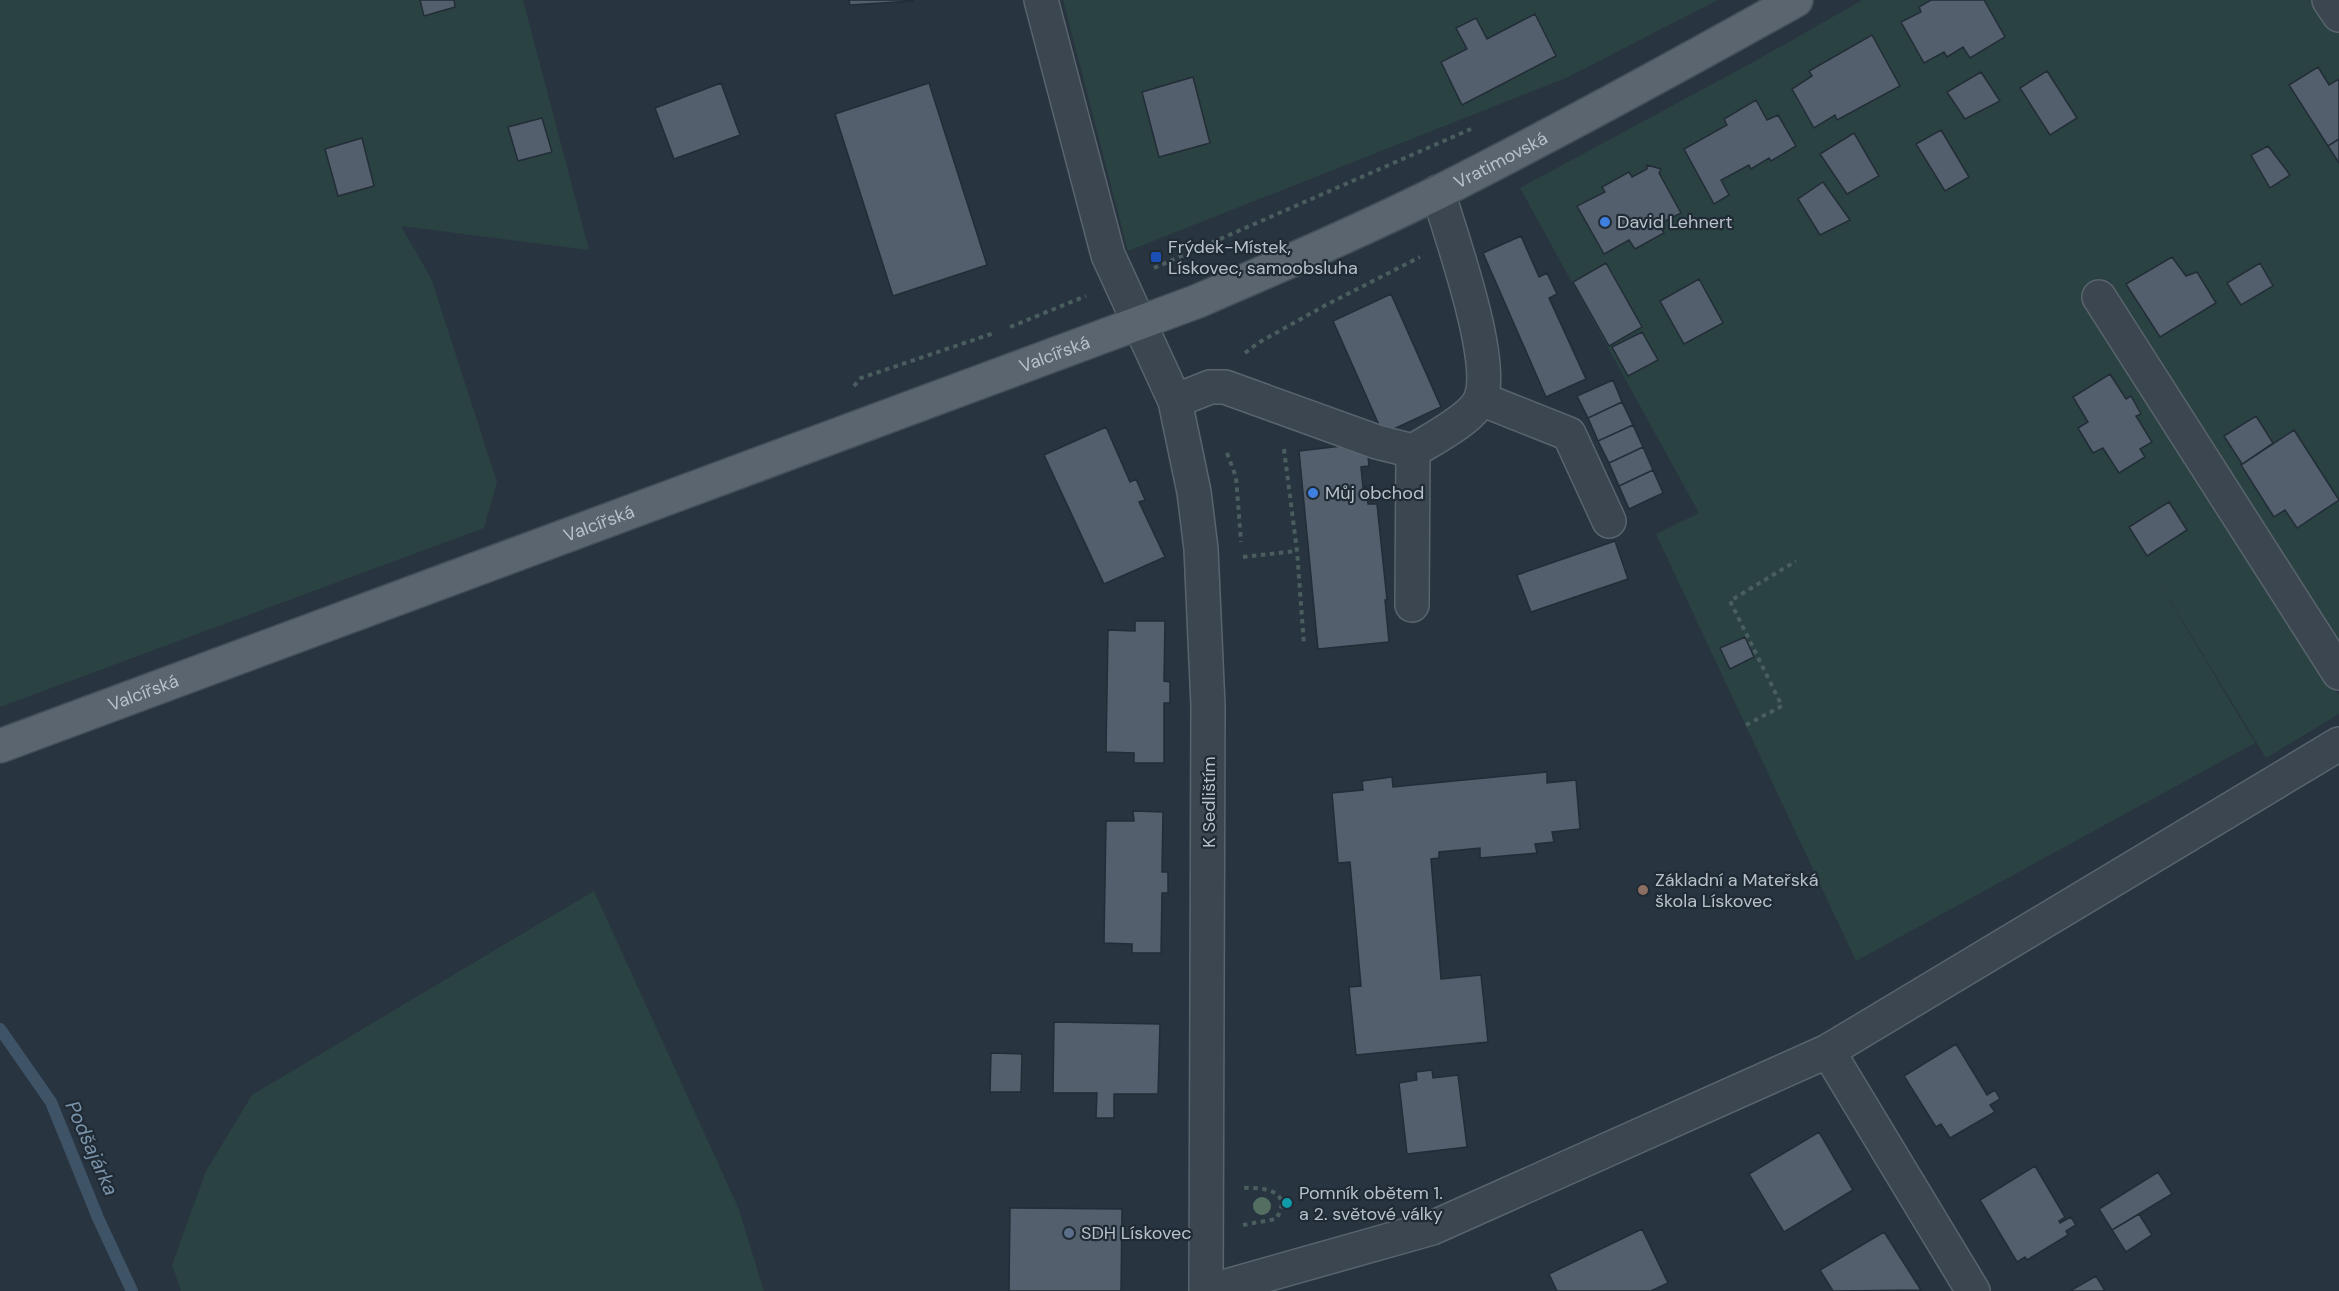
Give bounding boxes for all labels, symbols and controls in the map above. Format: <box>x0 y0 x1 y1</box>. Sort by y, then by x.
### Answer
street label: Vratimovská <box>1450 126 1552 194</box>
place label: David Lehnert <box>1617 210 1733 234</box>
marker: David Lehnert <box>1598 215 1612 229</box>
place label: Frýdek-Místek, Lískovec, samoobsluha <box>1168 235 1358 280</box>
marker: Frýdek-Místek, Lískovec, samoobsluha <box>1149 250 1163 264</box>
street label: Valcířská <box>1016 330 1093 378</box>
place label: Můj obchod <box>1325 481 1424 505</box>
marker: Můj obchod <box>1306 486 1320 500</box>
street label: Valcířská <box>560 499 638 548</box>
street label: Valcířská <box>105 669 182 717</box>
street label: K Sedlištím <box>1197 756 1221 848</box>
place label: Základní a Mateřská škola Lískovec <box>1655 868 1819 913</box>
marker: Základní a Mateřská škola Lískovec <box>1636 883 1650 897</box>
water label: Podšajárka <box>60 1097 124 1199</box>
place label: Pomník obětem 1. a 2. světové války <box>1299 1181 1443 1226</box>
marker: Pomník obětem 1. a 2. světové války <box>1280 1196 1294 1210</box>
place label: SDH Lískovec <box>1081 1221 1192 1245</box>
marker: SDH Lískovec <box>1062 1226 1076 1240</box>

